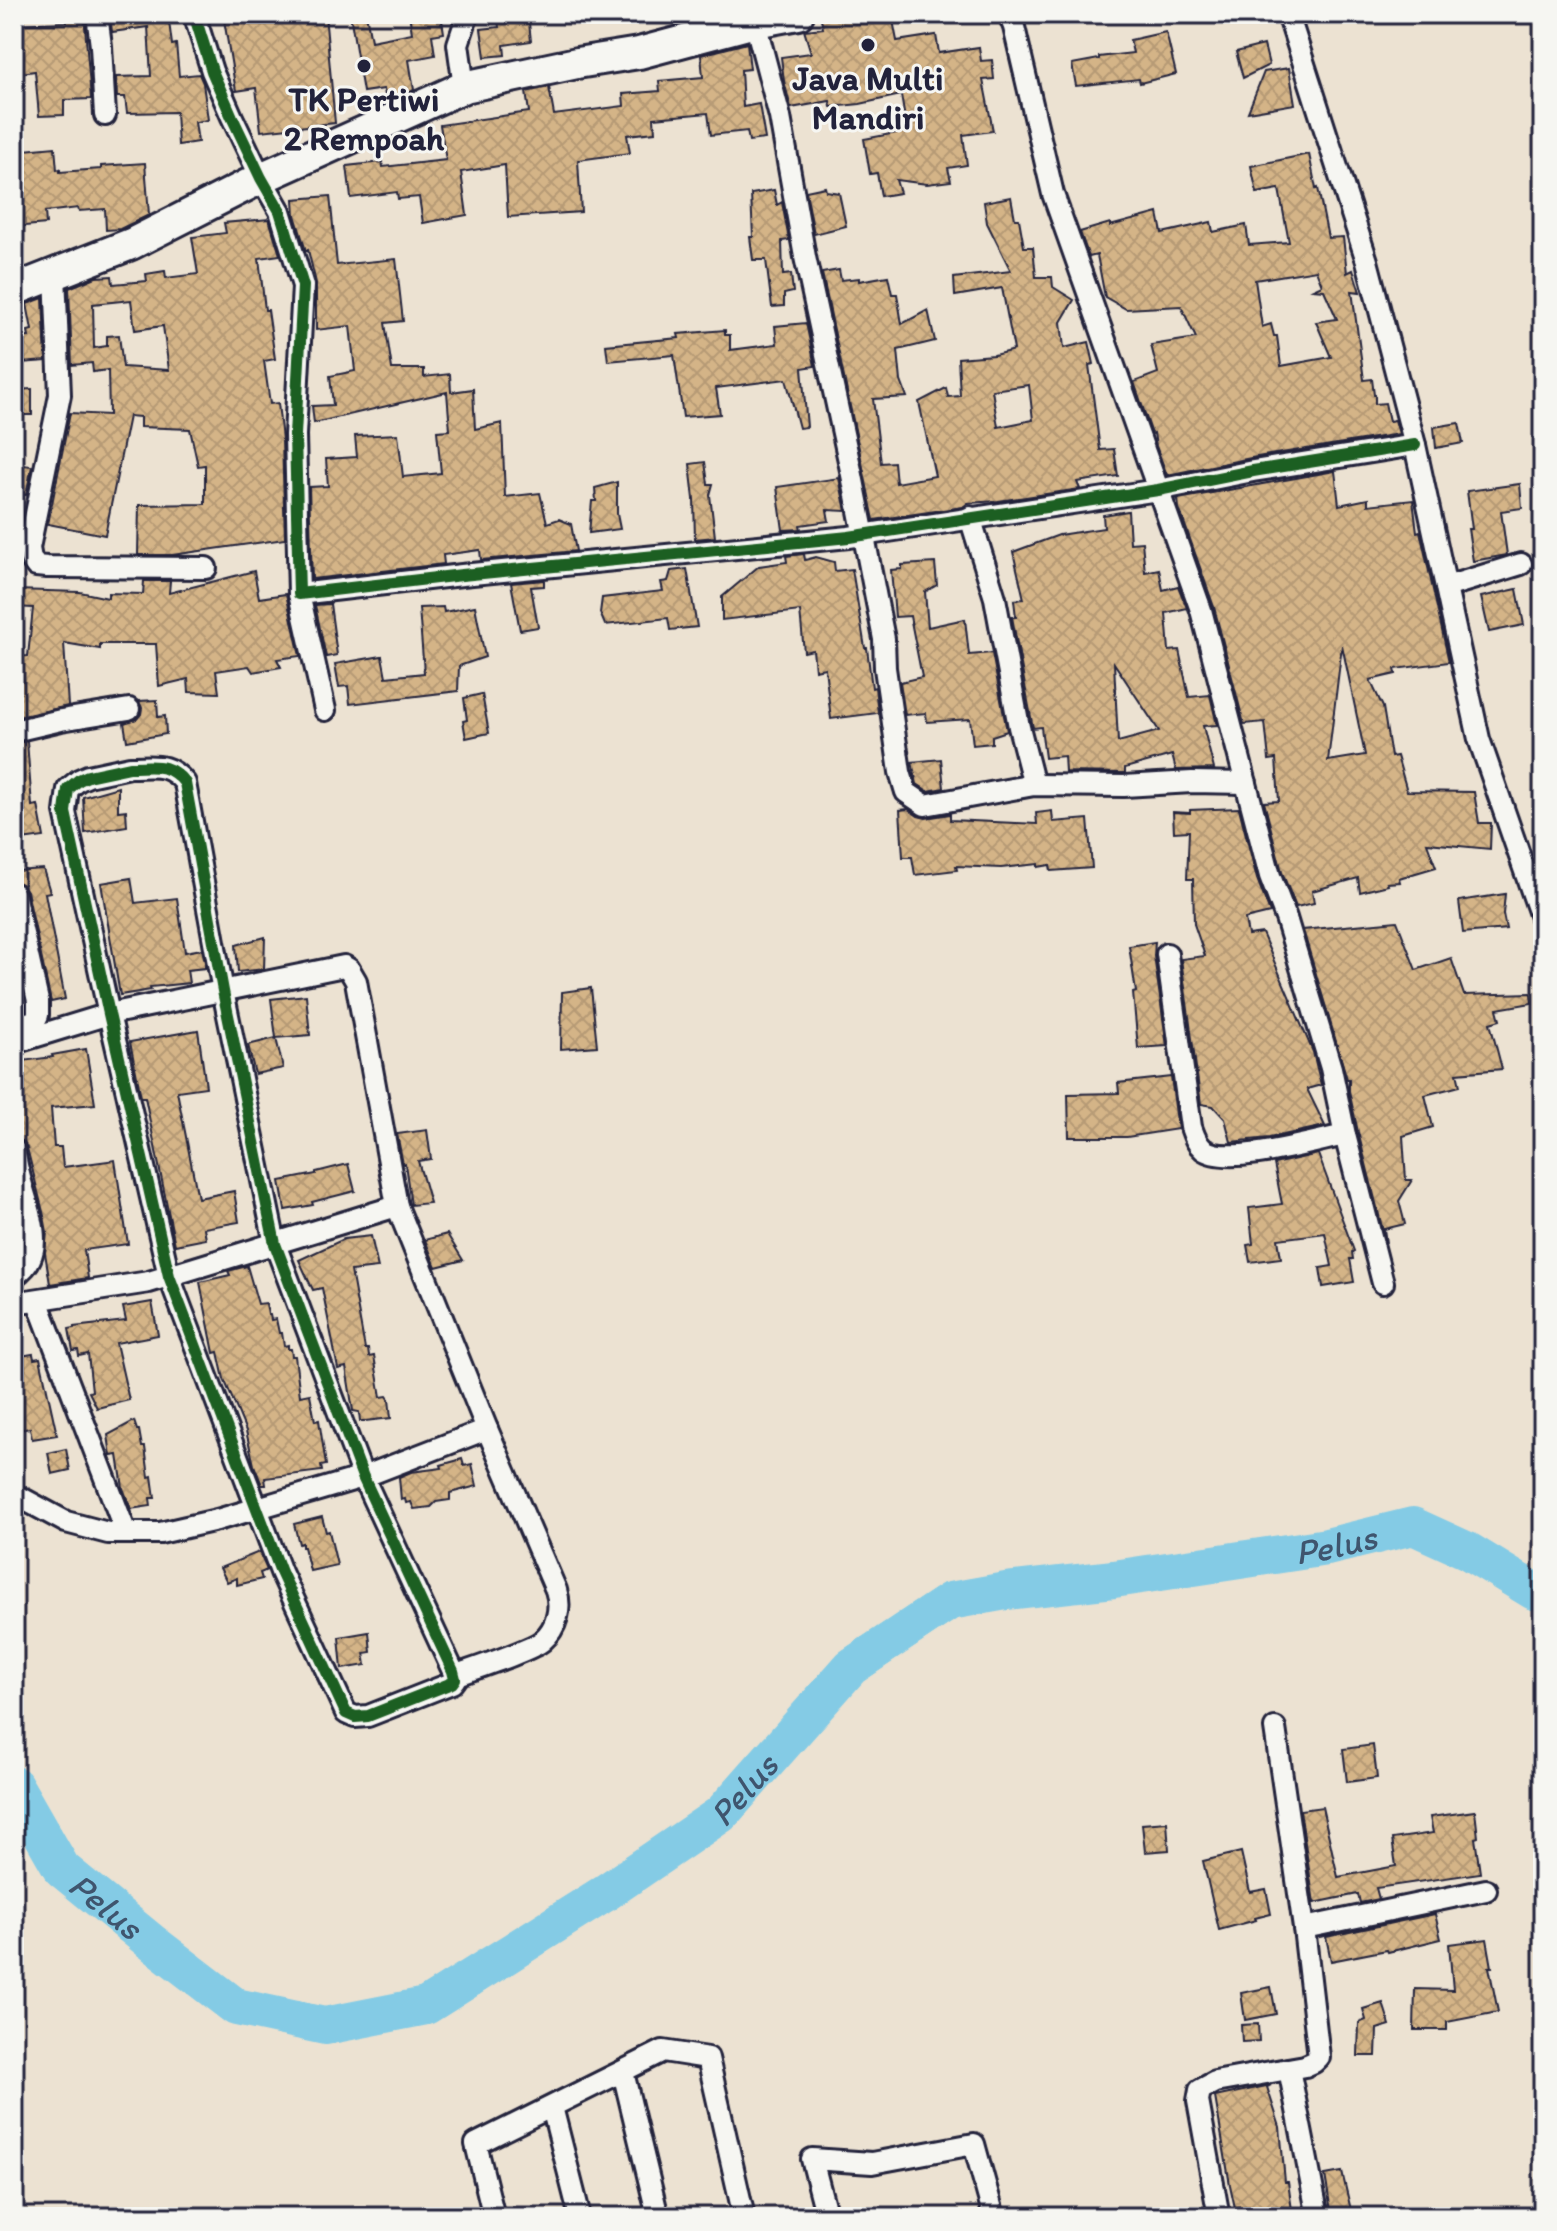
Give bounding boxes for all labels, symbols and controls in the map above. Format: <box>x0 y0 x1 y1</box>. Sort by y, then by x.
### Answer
marker: Java Multi Mandiri <box>859 36 877 54</box>
marker: TK Pertiwi 2 Rempoah <box>355 57 373 75</box>
place label: Java Multi Mandiri <box>792 58 944 138</box>
place label: TK Pertiwi 2 Rempoah <box>284 79 445 159</box>
water label: Pelus <box>1292 1514 1383 1574</box>
water label: Pelus <box>700 1743 788 1835</box>
water label: Pelus <box>60 1863 153 1950</box>

